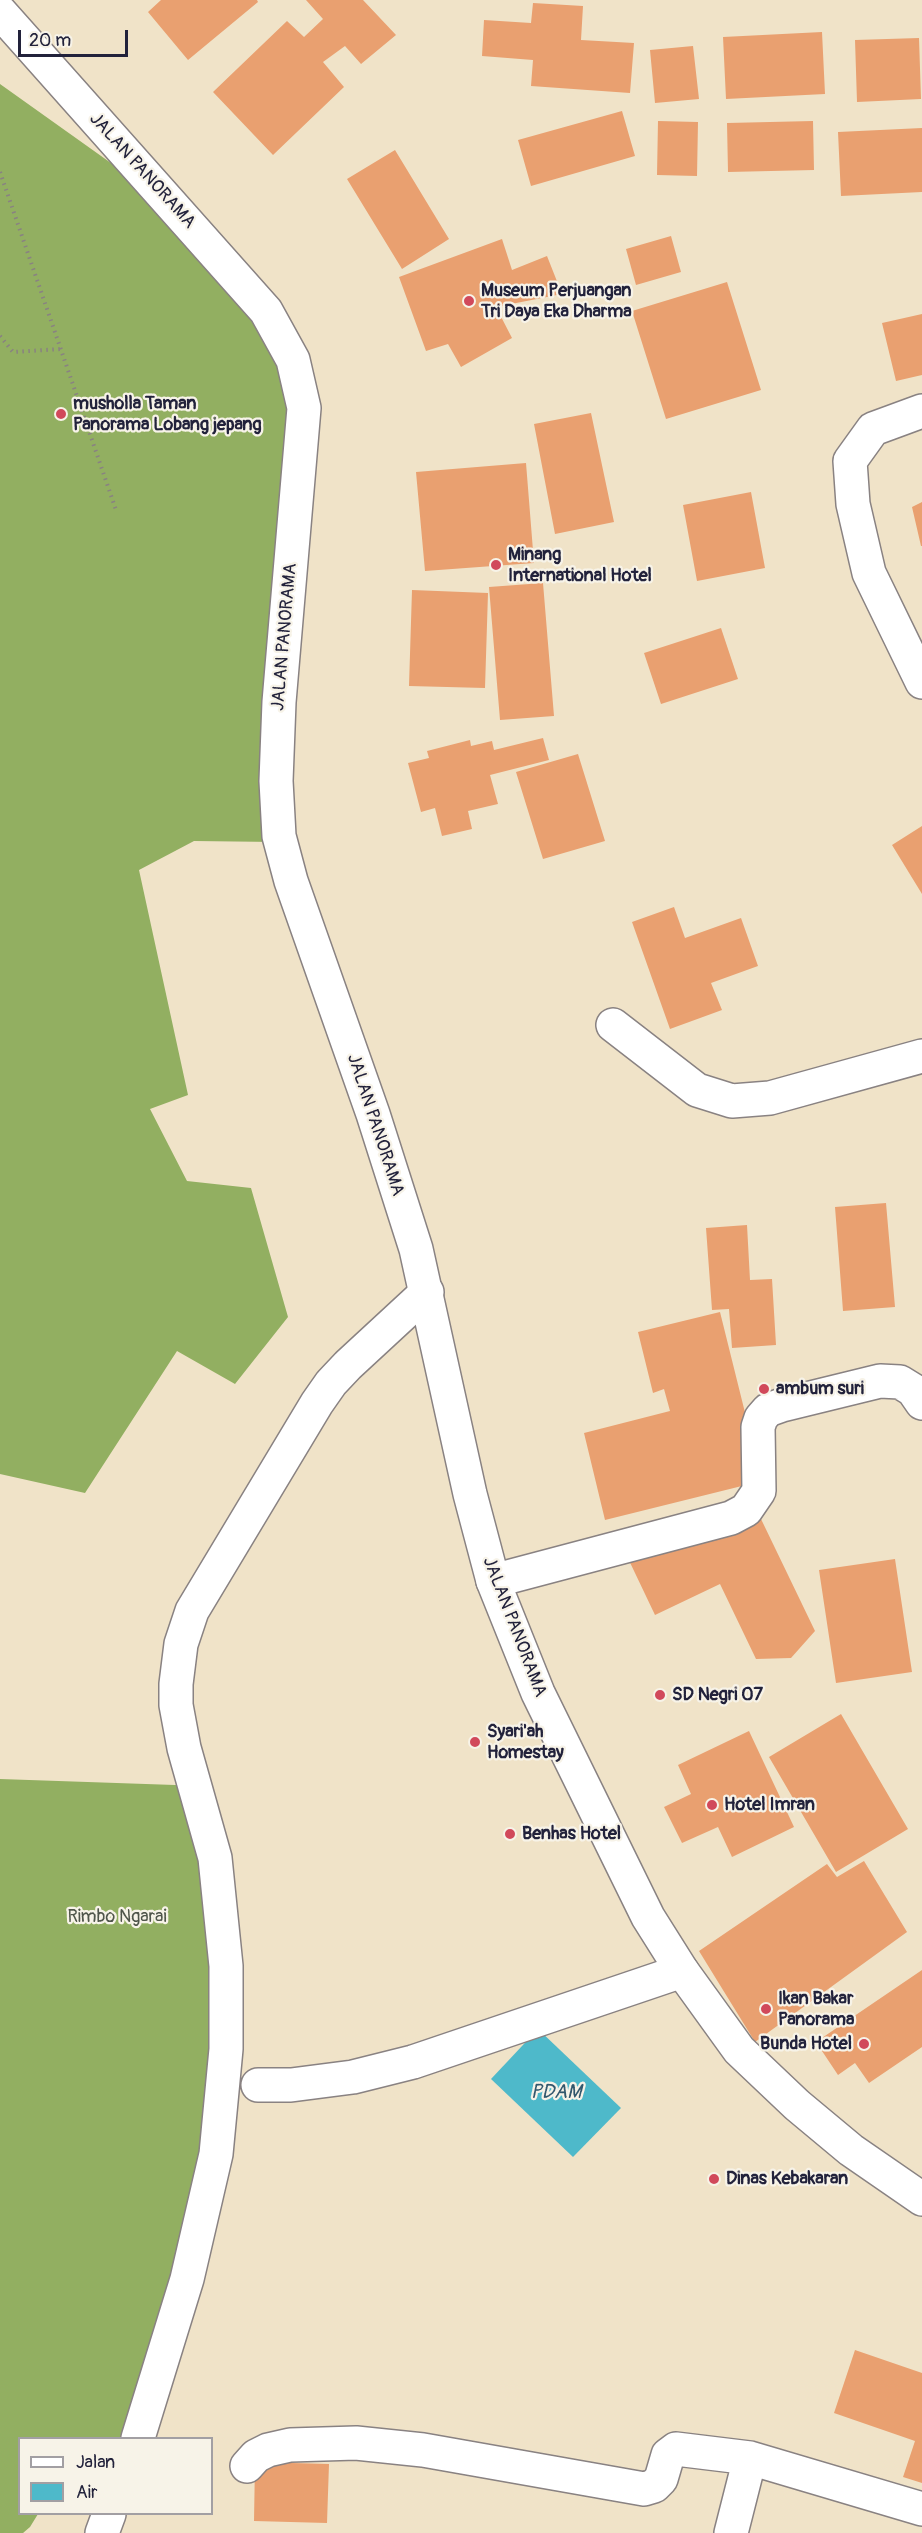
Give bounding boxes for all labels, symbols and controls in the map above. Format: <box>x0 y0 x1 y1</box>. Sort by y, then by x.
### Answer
scale bar <box>21 18 130 56</box>
text: 20 m <box>29 29 71 52</box>
street label: JALAN PANORAMA <box>84 109 200 233</box>
place label: Museum Perjuangan Tri Daya Eka Dharma <box>481 280 632 322</box>
marker: Museum Perjuangan Tri Daya Eka Dharma <box>462 294 476 308</box>
place label: musholla Taman Panorama Lobang jepang <box>73 393 262 436</box>
marker: musholla Taman Panorama Lobang jepang <box>54 407 68 421</box>
place label: Minang International Hotel <box>508 544 652 586</box>
marker: Minang International Hotel <box>489 558 503 572</box>
street label: JALAN PANORAMA <box>268 562 302 712</box>
street label: JALAN PANORAMA <box>342 1051 408 1199</box>
place label: ambum suri <box>776 1378 864 1400</box>
marker: ambum suri <box>757 1382 771 1396</box>
street label: JALAN PANORAMA <box>477 1554 551 1700</box>
place label: SD Negri 07 <box>672 1684 763 1706</box>
marker: SD Negri 07 <box>653 1688 667 1702</box>
place label: Syari'ah Homestay <box>487 1721 564 1764</box>
marker: Syari'ah Homestay <box>468 1735 482 1749</box>
place label: Hotel Imran <box>724 1794 815 1816</box>
marker: Hotel Imran <box>705 1798 719 1812</box>
place label: Benhas Hotel <box>522 1823 621 1845</box>
marker: Benhas Hotel <box>503 1827 517 1841</box>
park label: Rimbo Ngarai <box>67 1906 167 1928</box>
place label: Ikan Bakar Panorama <box>778 1988 854 2030</box>
marker: Ikan Bakar Panorama <box>759 2002 773 2016</box>
place label: Bunda Hotel <box>760 2033 852 2055</box>
marker: Bunda Hotel <box>857 2037 871 2051</box>
water label: PDAM <box>531 2081 581 2105</box>
place label: Dinas Kebakaran <box>726 2168 848 2190</box>
marker: Dinas Kebakaran <box>707 2172 721 2186</box>
legend <box>18 2437 213 2515</box>
text: Jalan <box>76 2451 115 2474</box>
text: Air <box>76 2481 97 2504</box>

